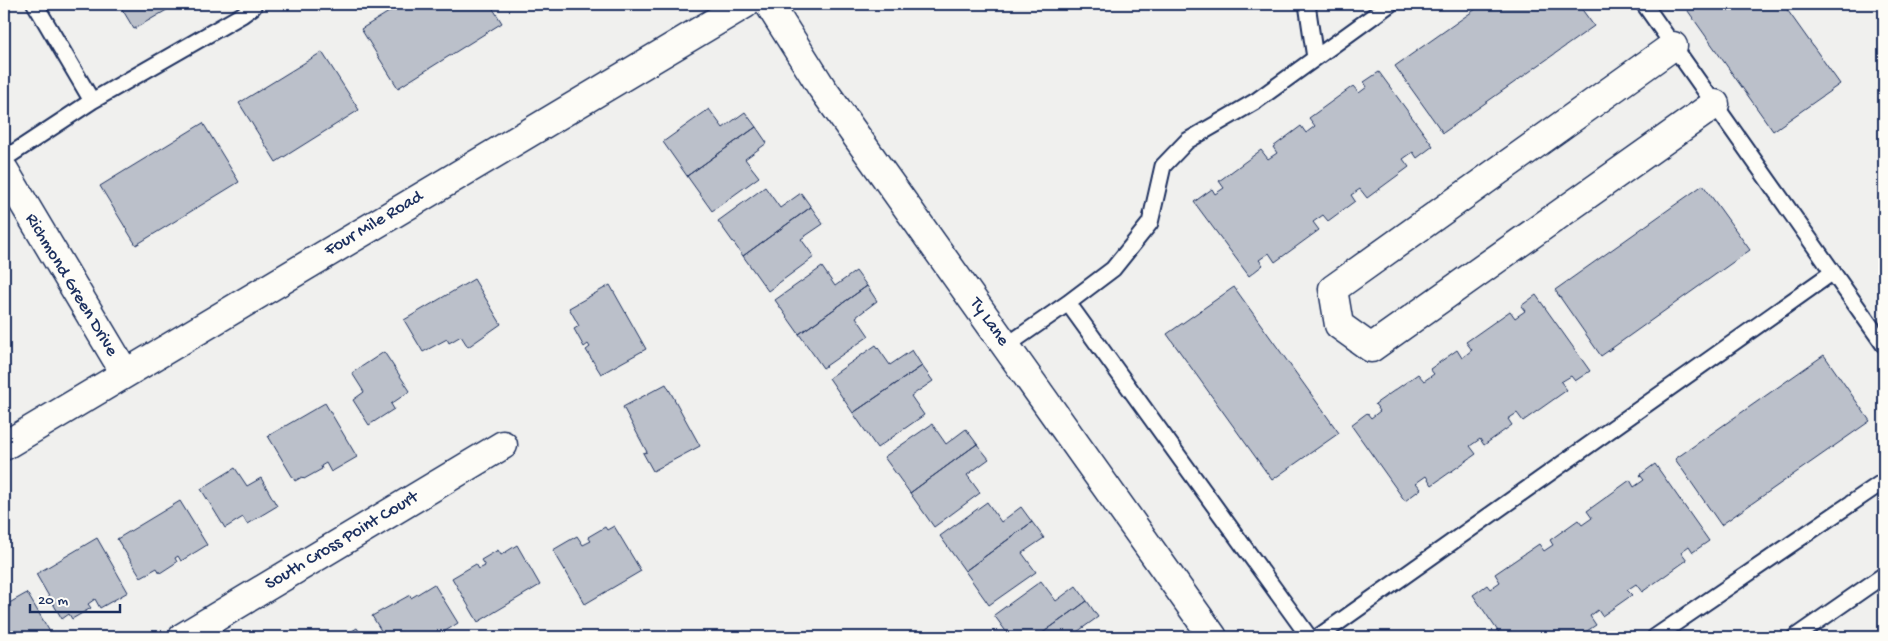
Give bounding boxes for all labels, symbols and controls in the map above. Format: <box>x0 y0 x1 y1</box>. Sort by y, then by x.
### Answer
street label: Four Mile Road <box>320 186 428 262</box>
street label: Richmond Green Drive <box>20 210 122 361</box>
street label: Ty Lane <box>964 293 1014 351</box>
street label: South Cross Point Court <box>262 486 424 595</box>
scale bar <box>30 581 120 613</box>
text: 20 m <box>38 592 68 610</box>

